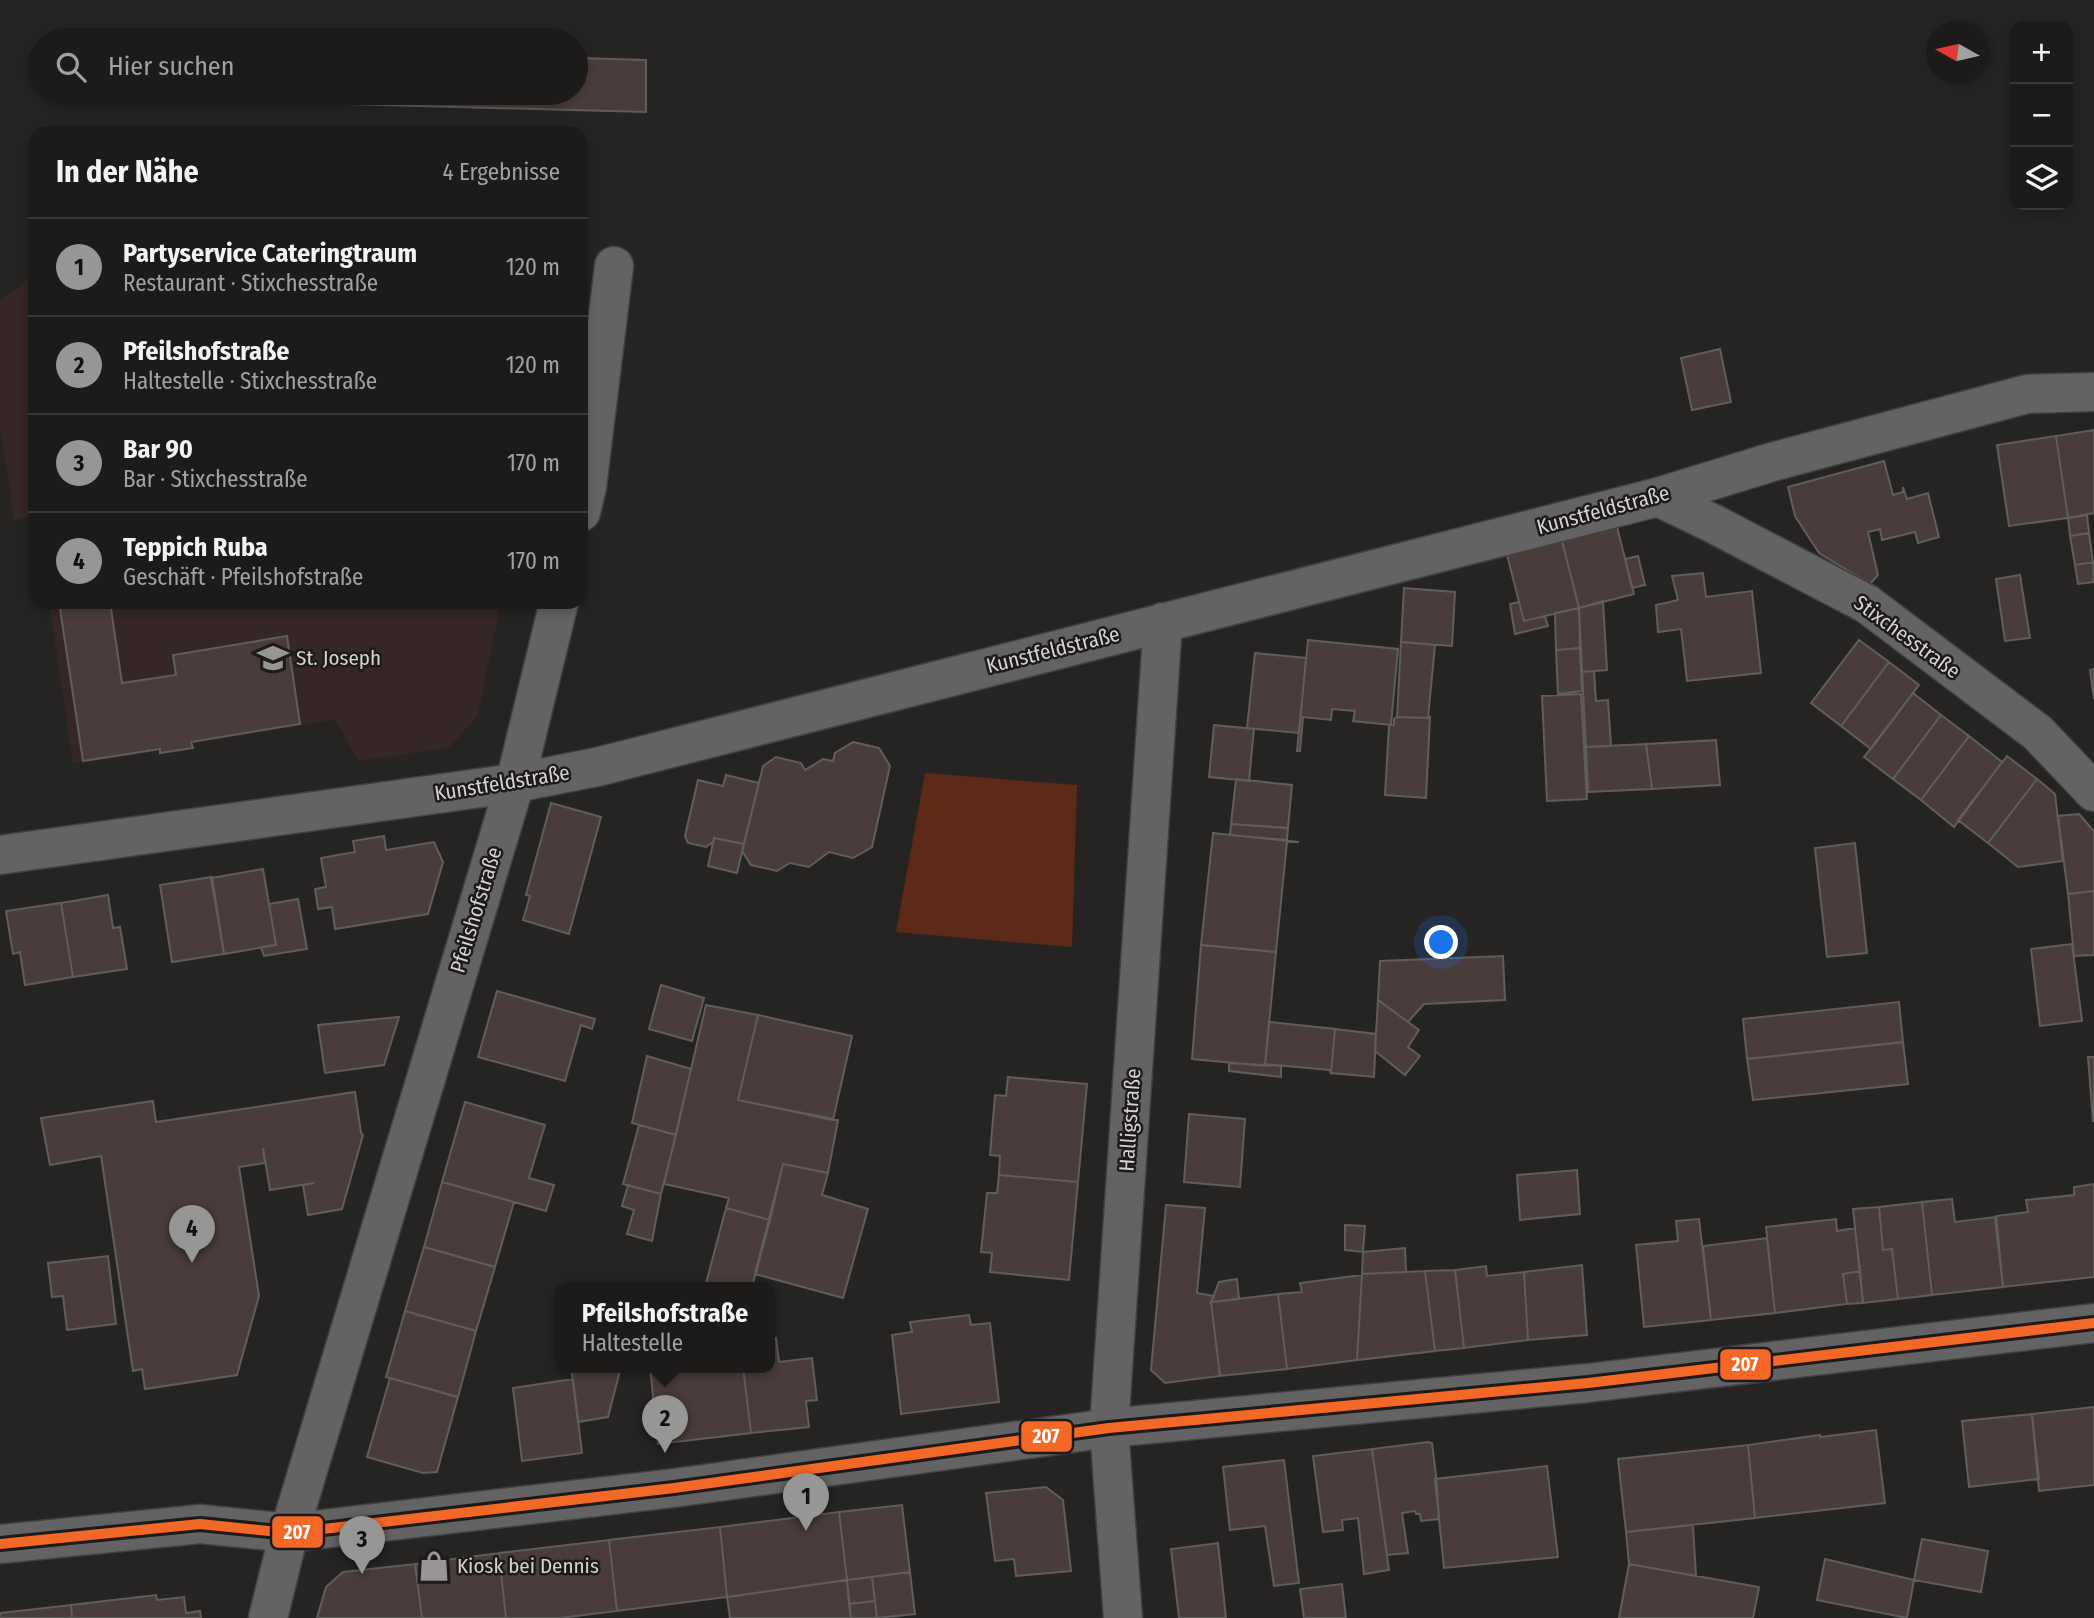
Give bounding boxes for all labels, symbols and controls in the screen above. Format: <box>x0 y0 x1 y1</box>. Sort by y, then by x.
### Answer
north arrow <box>1926 21 1989 84</box>
map controls <box>2010 21 2073 210</box>
button: + <box>2010 21 2073 84</box>
search box <box>28 28 588 105</box>
icon: search <box>52 48 90 86</box>
text: Hier suchen <box>108 51 234 82</box>
button: − <box>2010 84 2073 147</box>
button: layers <box>2010 147 2073 210</box>
text: In der Nähe <box>56 154 199 190</box>
text: 4 Ergebnisse <box>442 158 560 186</box>
text: Partyservice Cateringtraum <box>123 238 417 269</box>
text: 1 <box>74 253 84 281</box>
text: 120 m <box>506 253 560 281</box>
text: Restaurant · Stixchesstraße <box>123 269 378 297</box>
text: Pfeilshofstraße <box>123 336 290 367</box>
text: 2 <box>74 351 84 379</box>
text: 120 m <box>506 351 560 379</box>
text: Haltestelle · Stixchesstraße <box>123 367 377 395</box>
text: Bar 90 <box>123 434 193 465</box>
text: 3 <box>74 449 84 477</box>
text: 170 m <box>507 449 560 477</box>
text: Bar · Stixchesstraße <box>123 465 308 493</box>
street label: Kunstfeldstraße <box>1534 480 1672 540</box>
text: Teppich Ruba <box>123 532 268 563</box>
text: 4 <box>73 547 85 575</box>
text: 170 m <box>507 547 560 575</box>
text: Geschäft · Pfeilshofstraße <box>123 563 363 591</box>
street label: Stixchesstraße <box>1849 590 1965 684</box>
street label: Kunstfeldstraße <box>984 621 1122 679</box>
school or university icon: St. Joseph <box>256 641 290 675</box>
place label: St. Joseph <box>296 645 381 671</box>
street label: Kunstfeldstraße <box>433 759 571 807</box>
street label: Pfeilshofstraße <box>445 844 507 976</box>
your location <box>1424 925 1458 959</box>
street label: Halligstraße <box>1113 1068 1147 1172</box>
pin: 4 <box>169 1205 215 1263</box>
popup <box>555 1282 775 1373</box>
text: Pfeilshofstraße <box>582 1298 748 1329</box>
text: Haltestelle <box>582 1329 683 1357</box>
line badge: 207 <box>1719 1348 1772 1381</box>
text: 207 <box>1731 1353 1758 1376</box>
pin: 2 <box>642 1395 688 1453</box>
line badge: 207 <box>1020 1420 1073 1453</box>
text: 207 <box>1032 1425 1059 1448</box>
pin: 1 <box>783 1473 829 1531</box>
line badge: 207 <box>271 1515 324 1549</box>
pin: 3 <box>339 1516 385 1574</box>
text: 207 <box>283 1521 310 1544</box>
shop icon: Kiosk bei Dennis <box>417 1549 451 1583</box>
place label: Kiosk bei Dennis <box>457 1553 599 1579</box>

